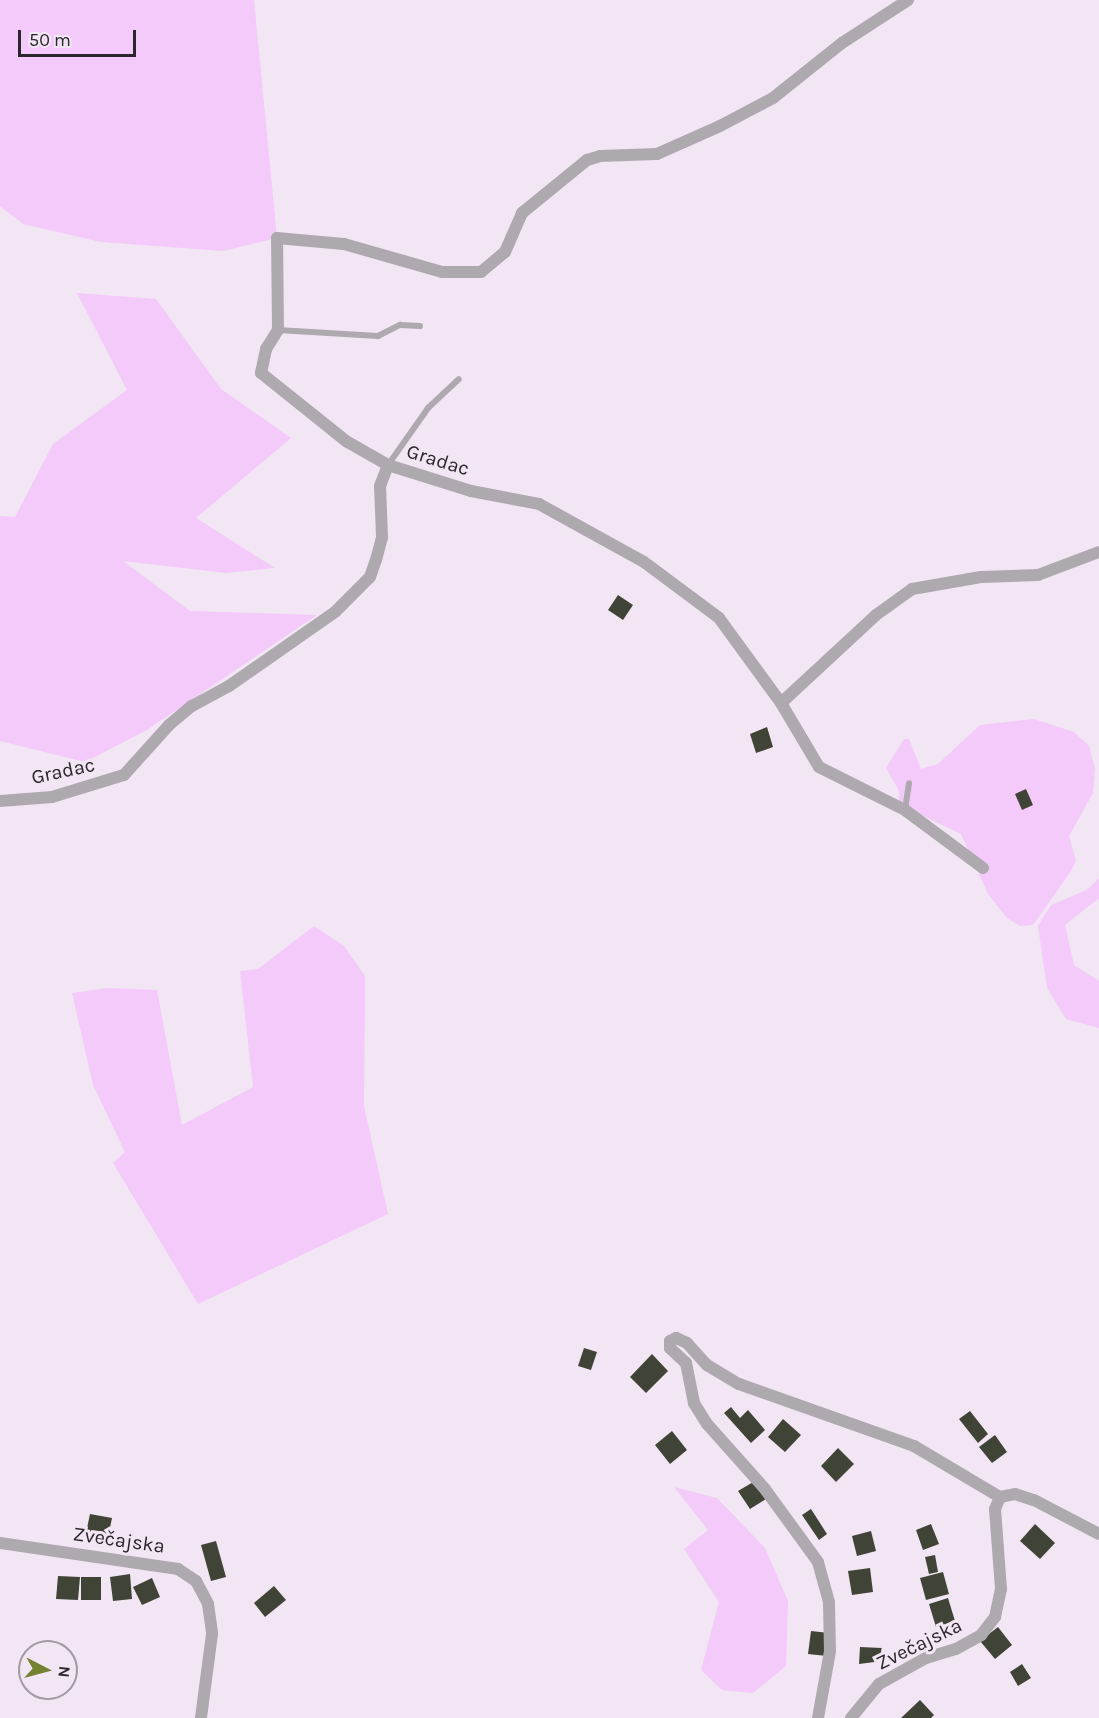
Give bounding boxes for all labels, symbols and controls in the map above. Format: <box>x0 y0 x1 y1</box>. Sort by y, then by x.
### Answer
scale bar <box>21 18 140 56</box>
text: 50 m <box>29 29 71 51</box>
street label: Gradac <box>404 439 472 481</box>
street label: Gradac <box>29 753 97 789</box>
street label: Zvečajska <box>72 1522 166 1558</box>
street label: Zvečajska <box>872 1613 966 1675</box>
north arrow <box>18 1640 78 1700</box>
text: N <box>54 1665 74 1678</box>

